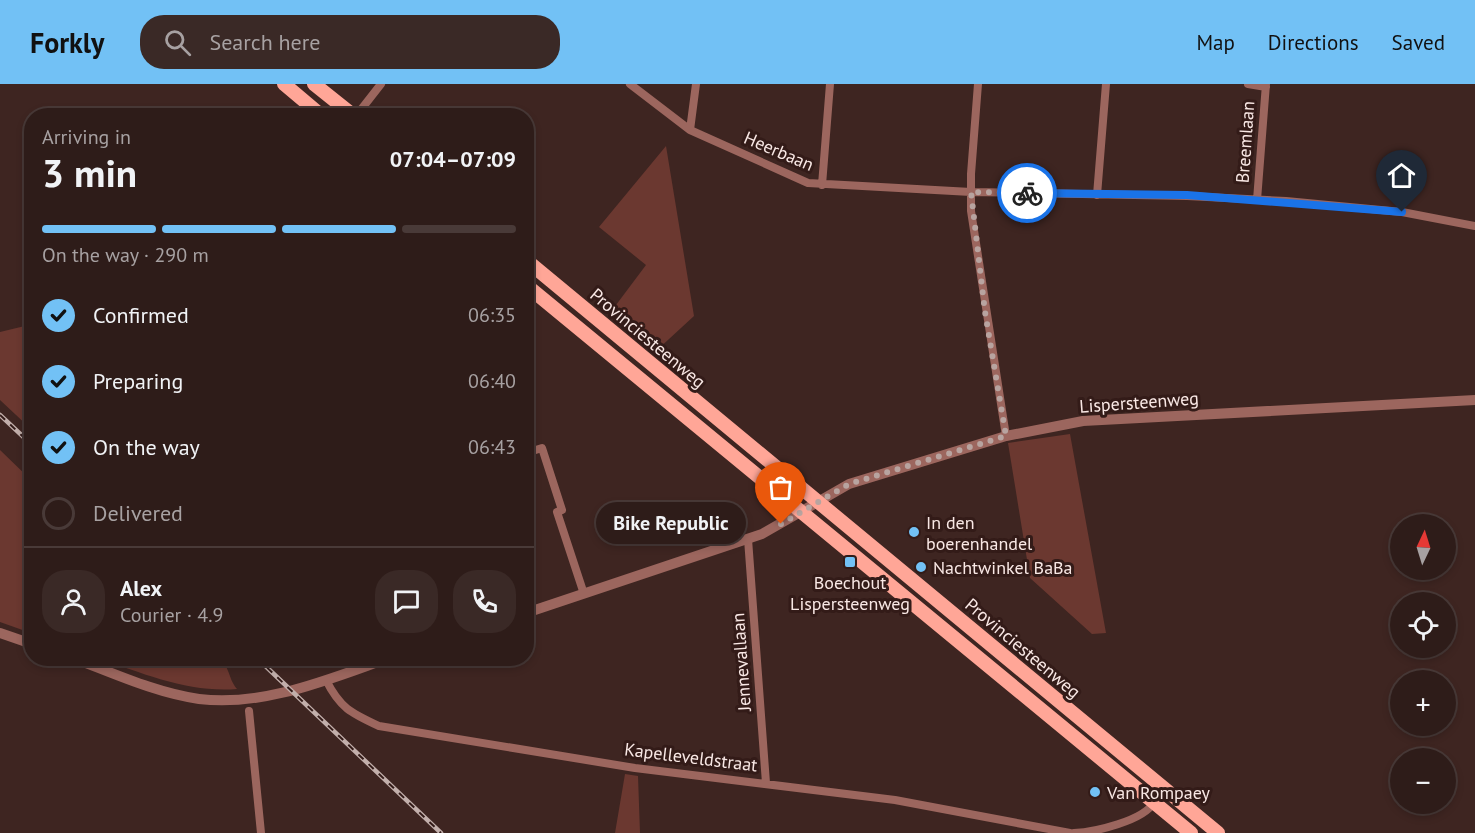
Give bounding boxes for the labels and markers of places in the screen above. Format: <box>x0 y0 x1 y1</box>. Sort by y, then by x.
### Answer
pin <box>1376 150 1427 212</box>
pin <box>755 462 806 524</box>
callout: Bike Republic <box>595 503 745 545</box>
place label: In den boerenhandel <box>926 511 1033 555</box>
marker: In den boerenhandel <box>907 525 921 539</box>
marker: Boechout Lispersteenweg <box>843 555 857 569</box>
place label: Nachtwinkel BaBa <box>933 556 1073 579</box>
marker: Nachtwinkel BaBa <box>914 560 928 574</box>
place label: Boechout Lispersteenweg <box>790 571 910 615</box>
place label: Van Rompaey <box>1106 781 1210 804</box>
marker: Van Rompaey <box>1088 785 1102 799</box>

